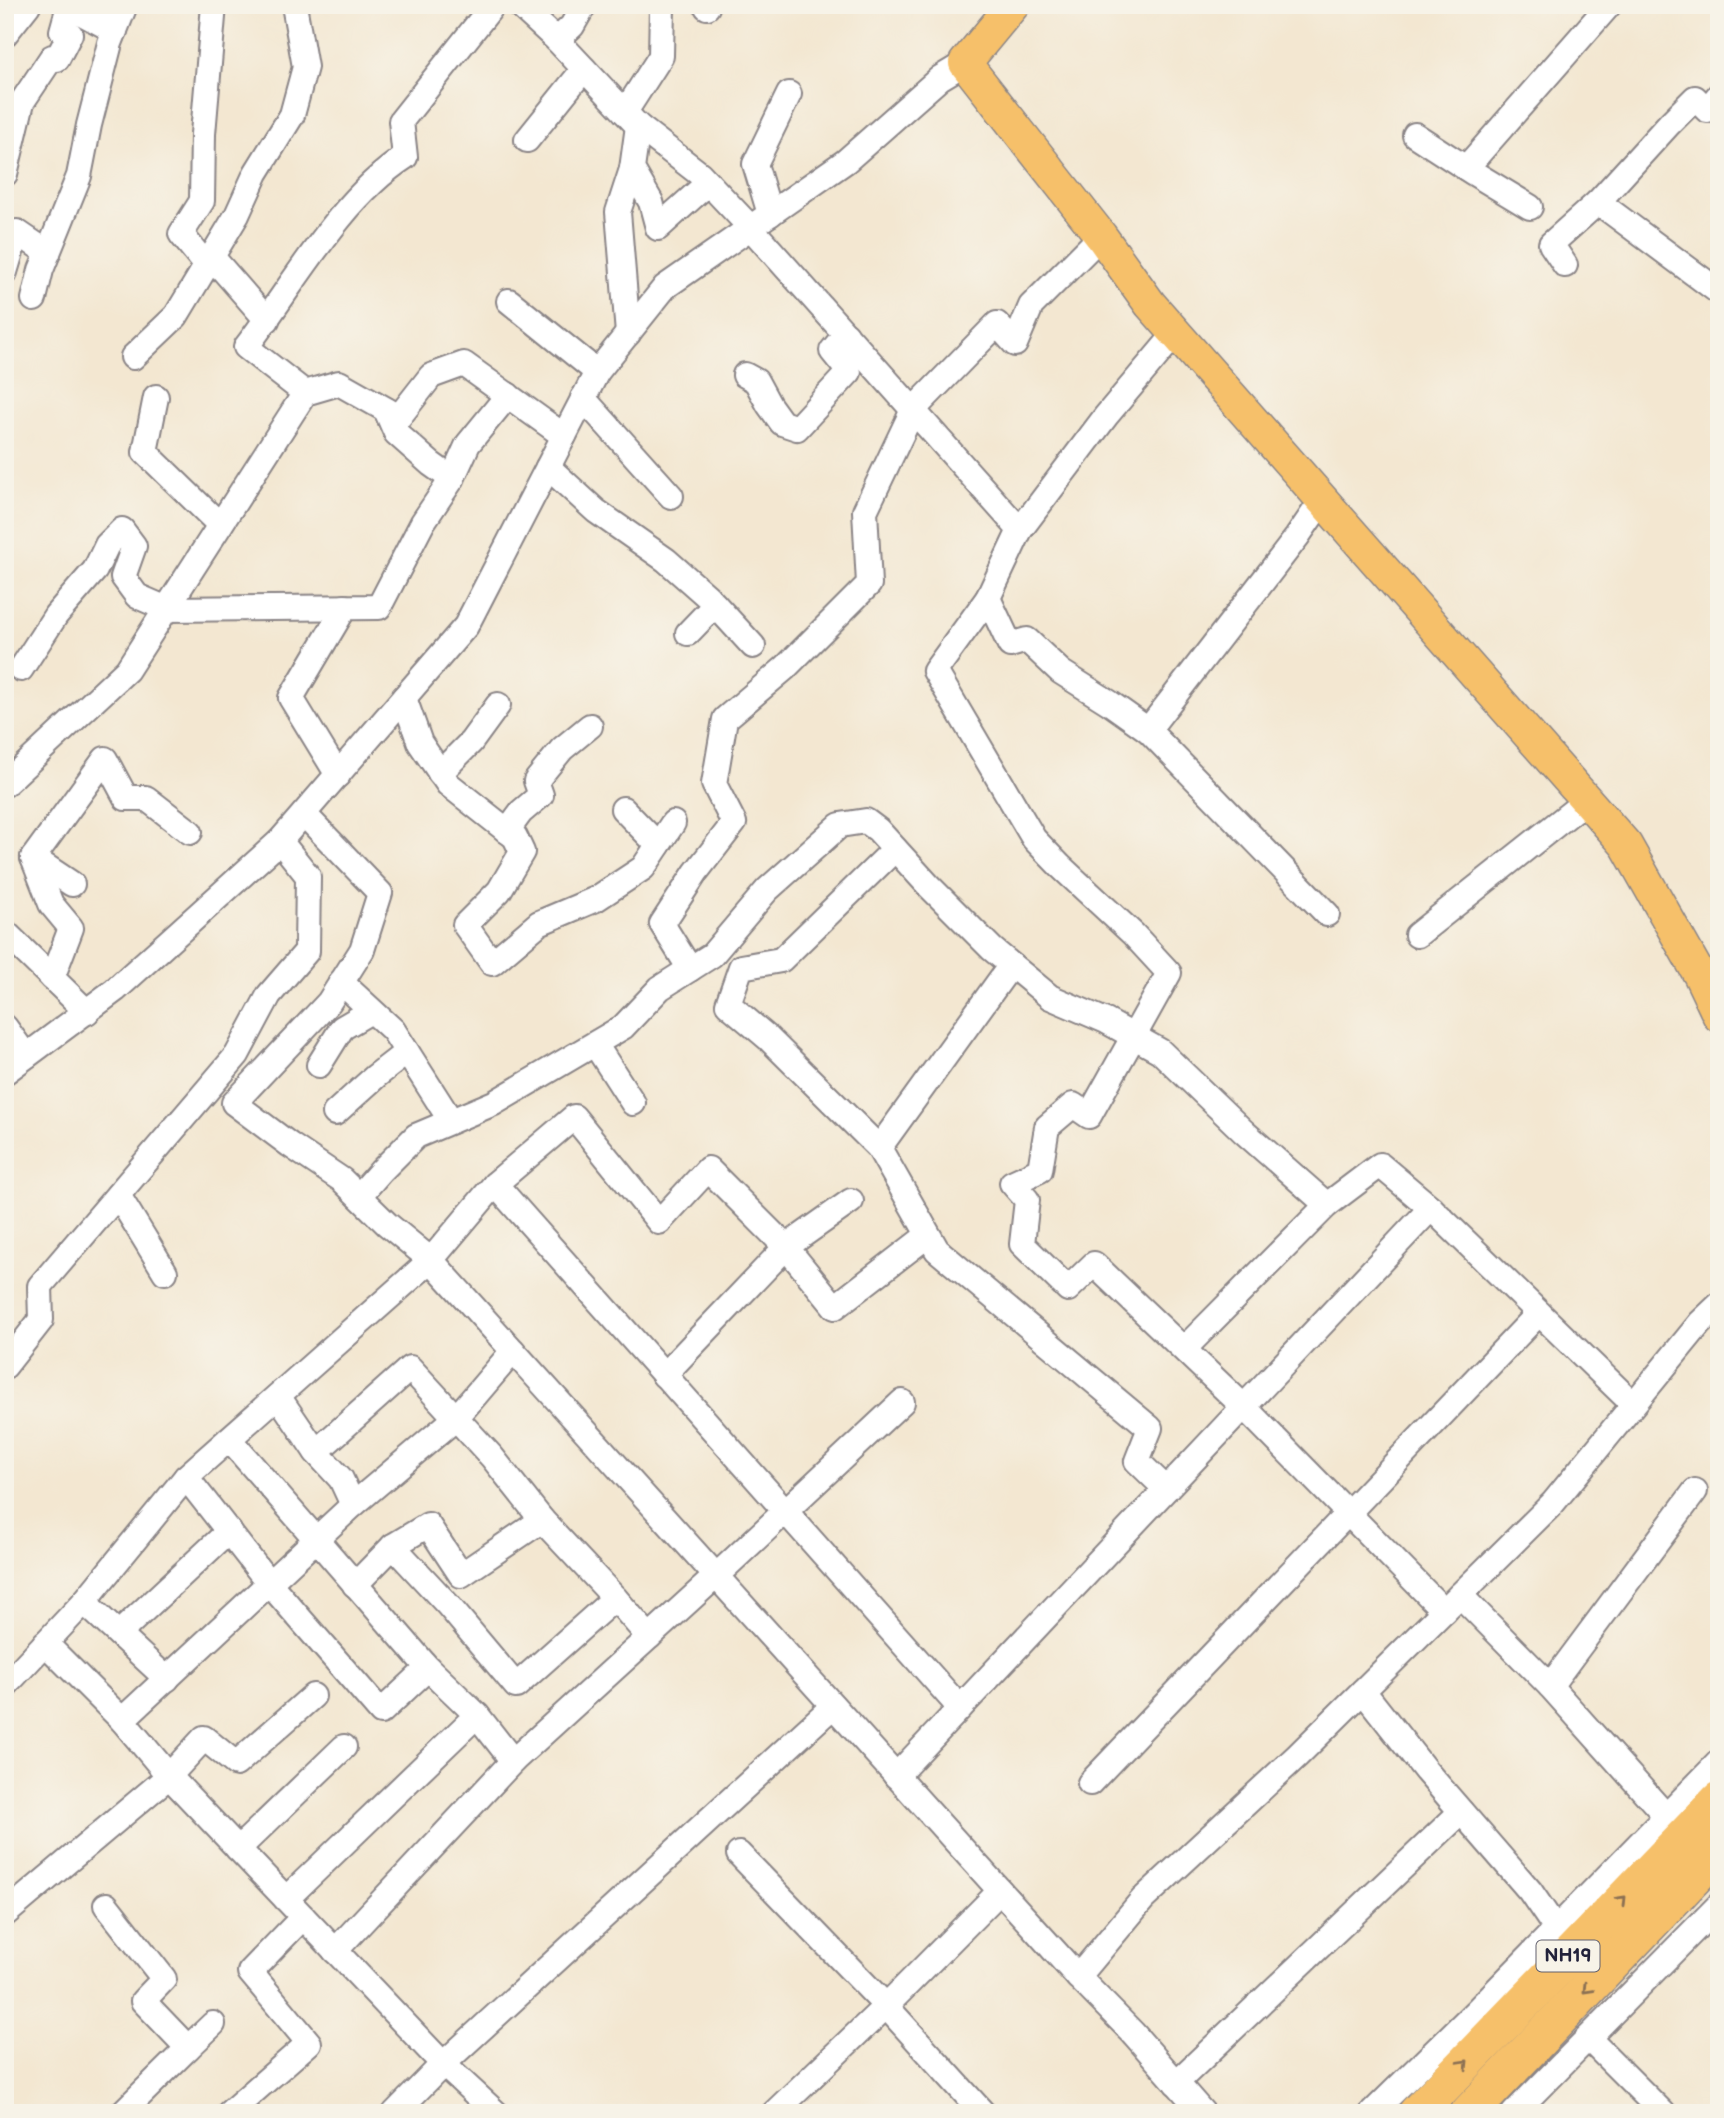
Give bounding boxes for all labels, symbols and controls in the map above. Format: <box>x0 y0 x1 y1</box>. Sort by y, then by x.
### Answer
one-way arrow <box>1614 1895 1627 1908</box>
road number: NH19 <box>1536 1940 1600 1972</box>
one-way arrow <box>1583 1981 1595 1994</box>
one-way arrow <box>1456 2059 1469 2072</box>

